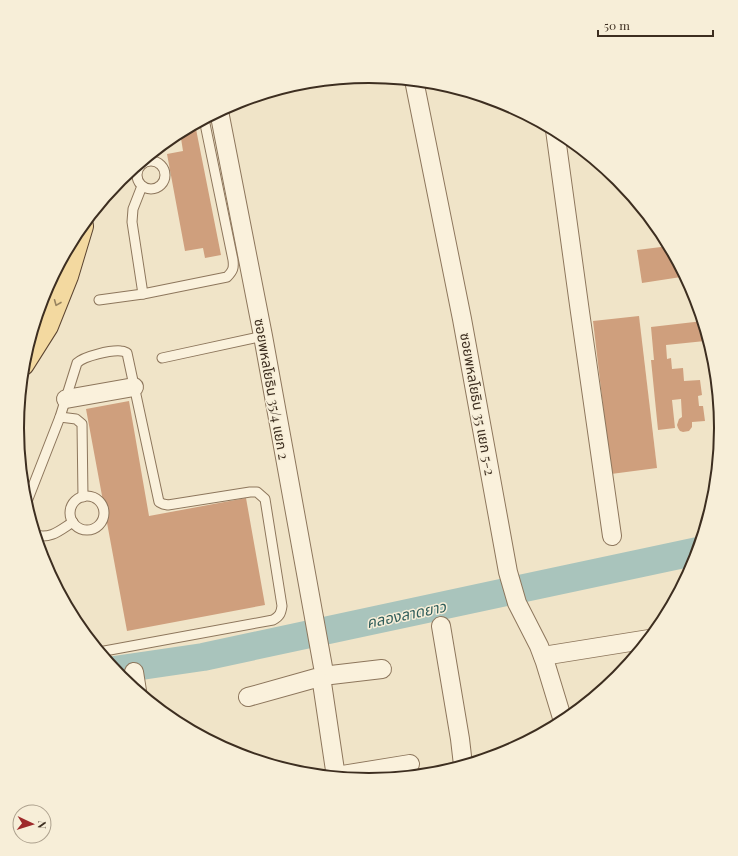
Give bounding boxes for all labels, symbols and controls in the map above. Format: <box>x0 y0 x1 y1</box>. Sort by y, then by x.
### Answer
scale bar <box>598 12 713 38</box>
text: 50 m <box>604 17 630 33</box>
one-way arrow <box>53 299 61 306</box>
street label: ซอยพหลโยธิน 35/4 แยก 2 <box>250 317 294 461</box>
street label: ซอยพหลโยธิน 35 แยก 5-2 <box>456 331 500 477</box>
water label: คลองลาดยาว <box>364 596 448 632</box>
north arrow <box>12 804 52 844</box>
text: N <box>35 820 50 829</box>

